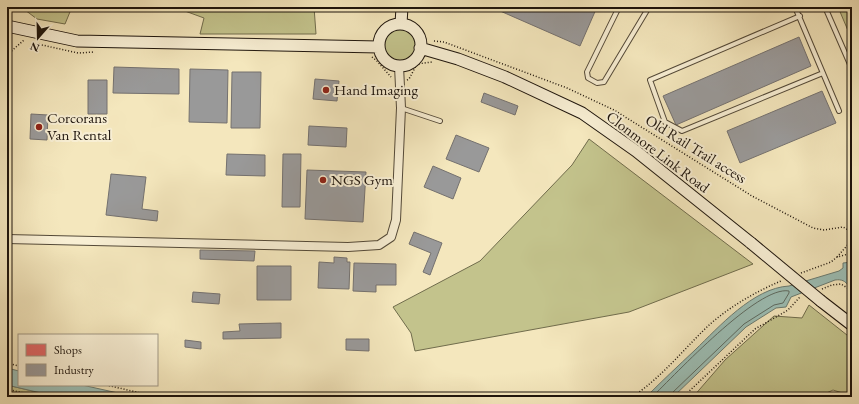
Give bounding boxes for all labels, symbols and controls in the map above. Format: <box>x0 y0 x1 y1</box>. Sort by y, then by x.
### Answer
north arrow <box>18 18 58 58</box>
text: N <box>28 39 41 55</box>
place label: Hand Imaging <box>334 80 419 99</box>
marker: Hand Imaging <box>321 85 331 95</box>
street label: Clonmore Link Road <box>603 107 714 197</box>
place label: Corcorans Van Rental <box>47 108 112 144</box>
street label: Old Rail Trail access <box>642 110 750 187</box>
marker: Corcorans Van Rental <box>34 122 44 132</box>
place label: NGS Gym <box>331 170 393 189</box>
marker: NGS Gym <box>318 175 328 185</box>
legend <box>18 334 158 386</box>
text: Shops <box>54 342 82 358</box>
text: Industry <box>54 362 94 378</box>

